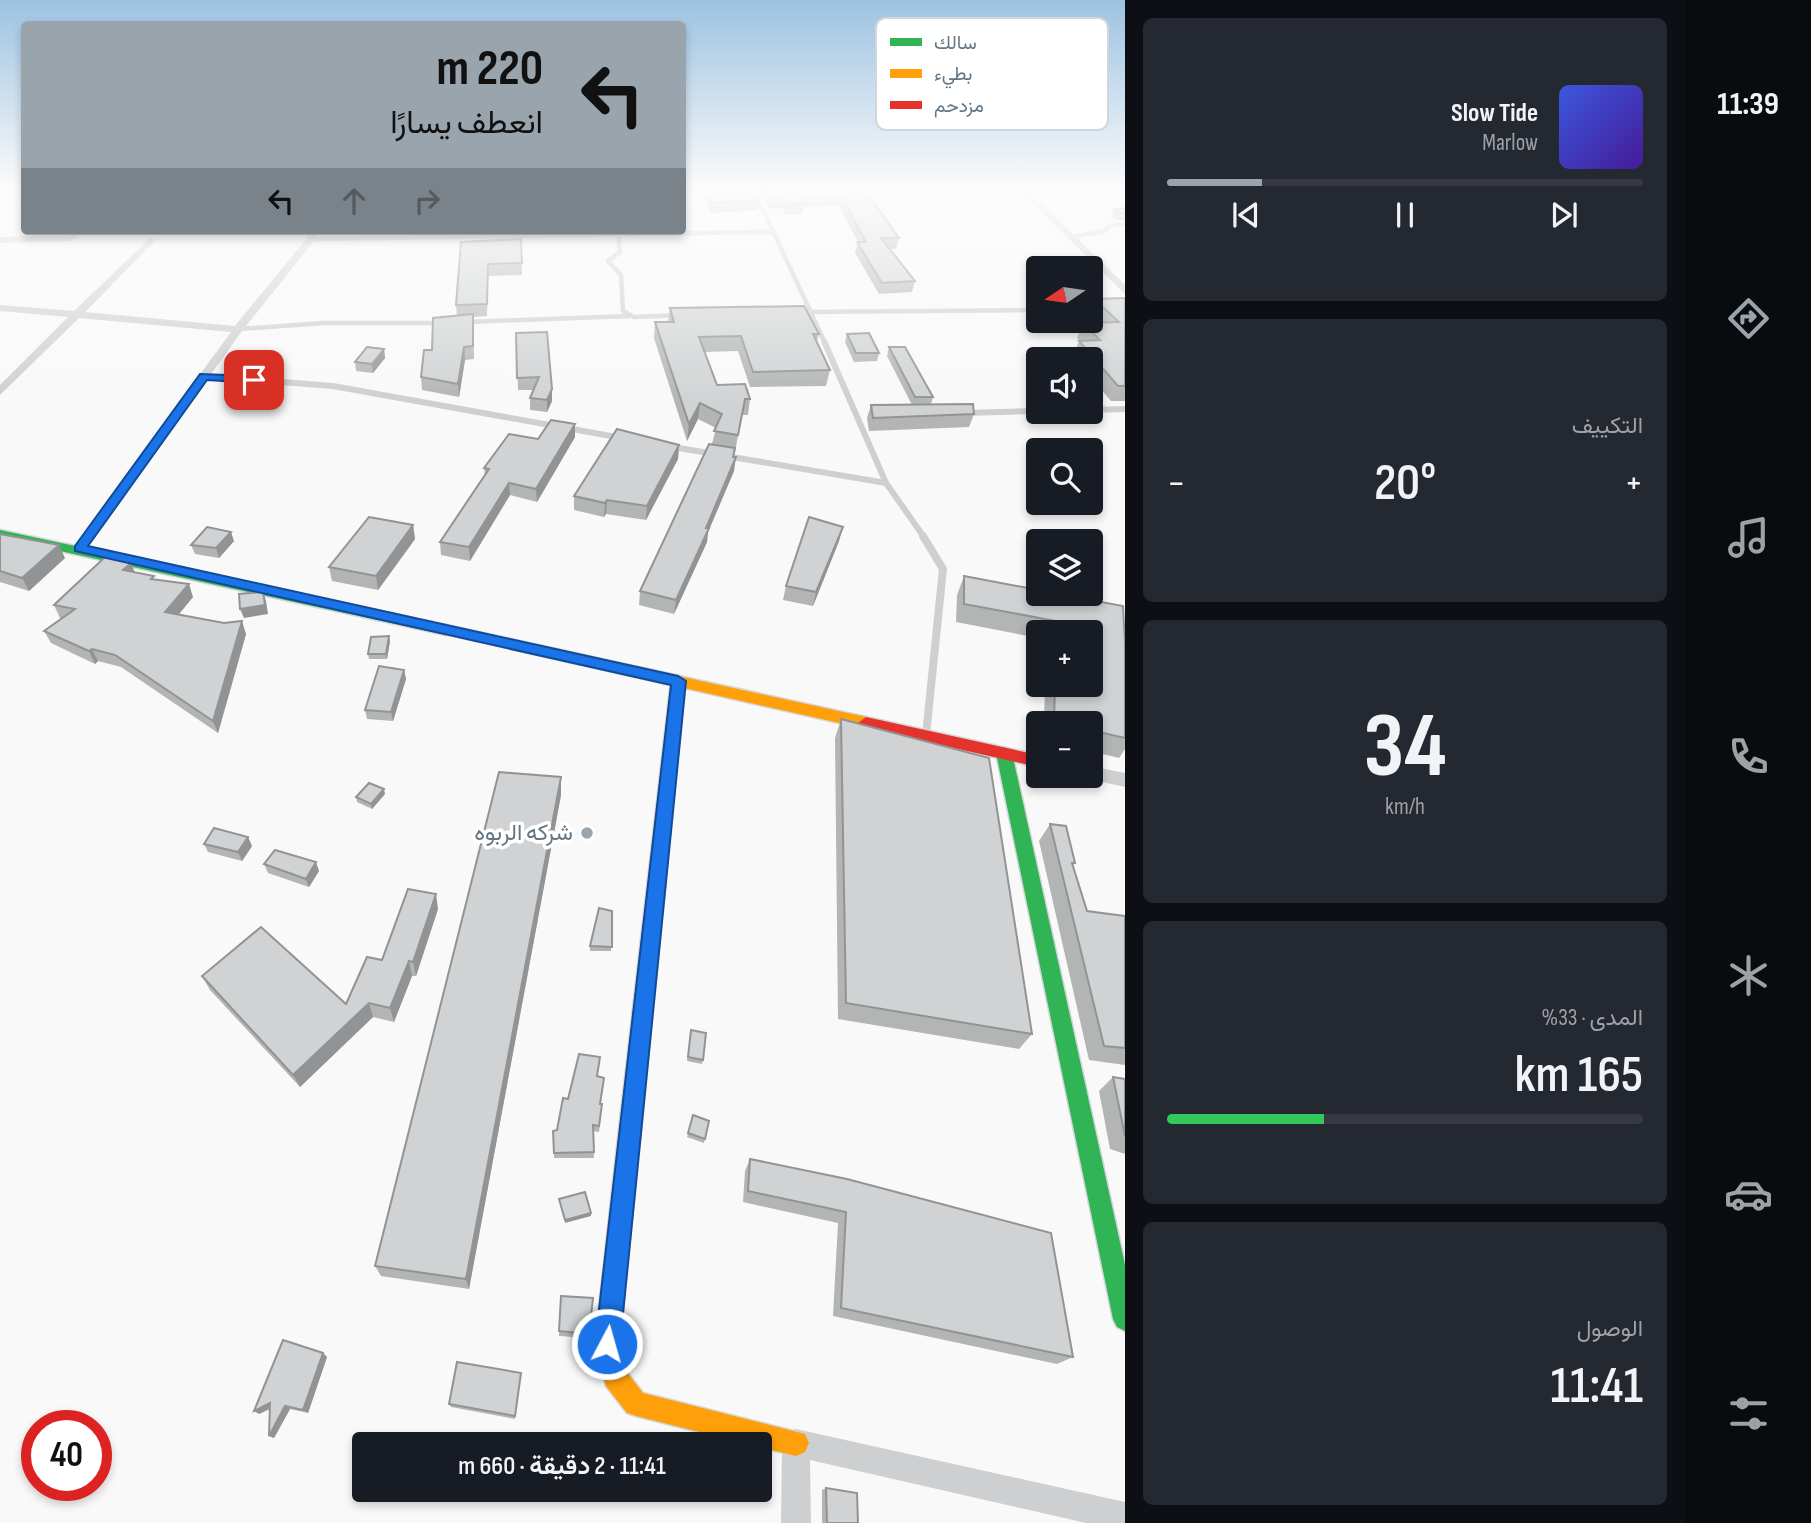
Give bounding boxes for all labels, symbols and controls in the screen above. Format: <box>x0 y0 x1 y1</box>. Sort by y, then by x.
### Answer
legend <box>876 18 1108 130</box>
text: سالك <box>934 32 977 55</box>
text: 220 m <box>437 40 543 99</box>
icon: left <box>567 49 658 140</box>
text: بطيء <box>934 63 972 89</box>
text: 11:39 <box>1717 85 1779 124</box>
text: مزدحم <box>934 95 984 118</box>
text: Slow Tide <box>1451 98 1538 129</box>
text: انعطف يسارًا <box>390 104 543 143</box>
text: Marlow <box>1482 129 1538 157</box>
icon: left <box>262 182 300 220</box>
icon: ahead <box>335 182 373 220</box>
icon: right <box>408 182 446 220</box>
icon: previous <box>1227 196 1265 234</box>
icon: pause <box>1386 196 1424 234</box>
icon: next <box>1545 196 1583 234</box>
north arrow <box>1026 256 1102 332</box>
map controls <box>1026 256 1103 788</box>
icon: directions <box>1724 294 1773 343</box>
button: sound <box>1026 347 1103 424</box>
pin <box>224 350 284 410</box>
icon: arrive <box>235 361 273 399</box>
text: التكييف <box>1572 412 1643 440</box>
button: search <box>1026 438 1103 515</box>
text: 20° <box>1374 452 1436 515</box>
text: − <box>1167 461 1186 506</box>
text: + <box>1624 461 1643 506</box>
icon: music <box>1724 513 1773 562</box>
button: layers <box>1026 529 1103 606</box>
button: + <box>1026 620 1103 697</box>
text: 34 <box>1363 693 1447 802</box>
button: − <box>1026 711 1103 788</box>
icon: phone <box>1724 732 1773 781</box>
text: km/h <box>1385 793 1425 821</box>
place label: شركه الربوه <box>474 819 573 847</box>
marker: شركه الربوه <box>579 825 595 841</box>
icon: climate <box>1724 951 1773 1000</box>
text: المدى · 33% <box>1542 1004 1643 1032</box>
text: 165 km <box>1515 1044 1643 1107</box>
icon: car <box>1724 1170 1773 1219</box>
position arrow <box>570 1307 644 1381</box>
text: الوصول <box>1577 1315 1643 1343</box>
text: 11:41 <box>1550 1355 1643 1418</box>
icon: filters <box>1724 1389 1773 1438</box>
speed limit sign: 40 <box>21 1410 112 1501</box>
text: 11:41 · 2 دقيقة · 660 m <box>458 1451 666 1482</box>

